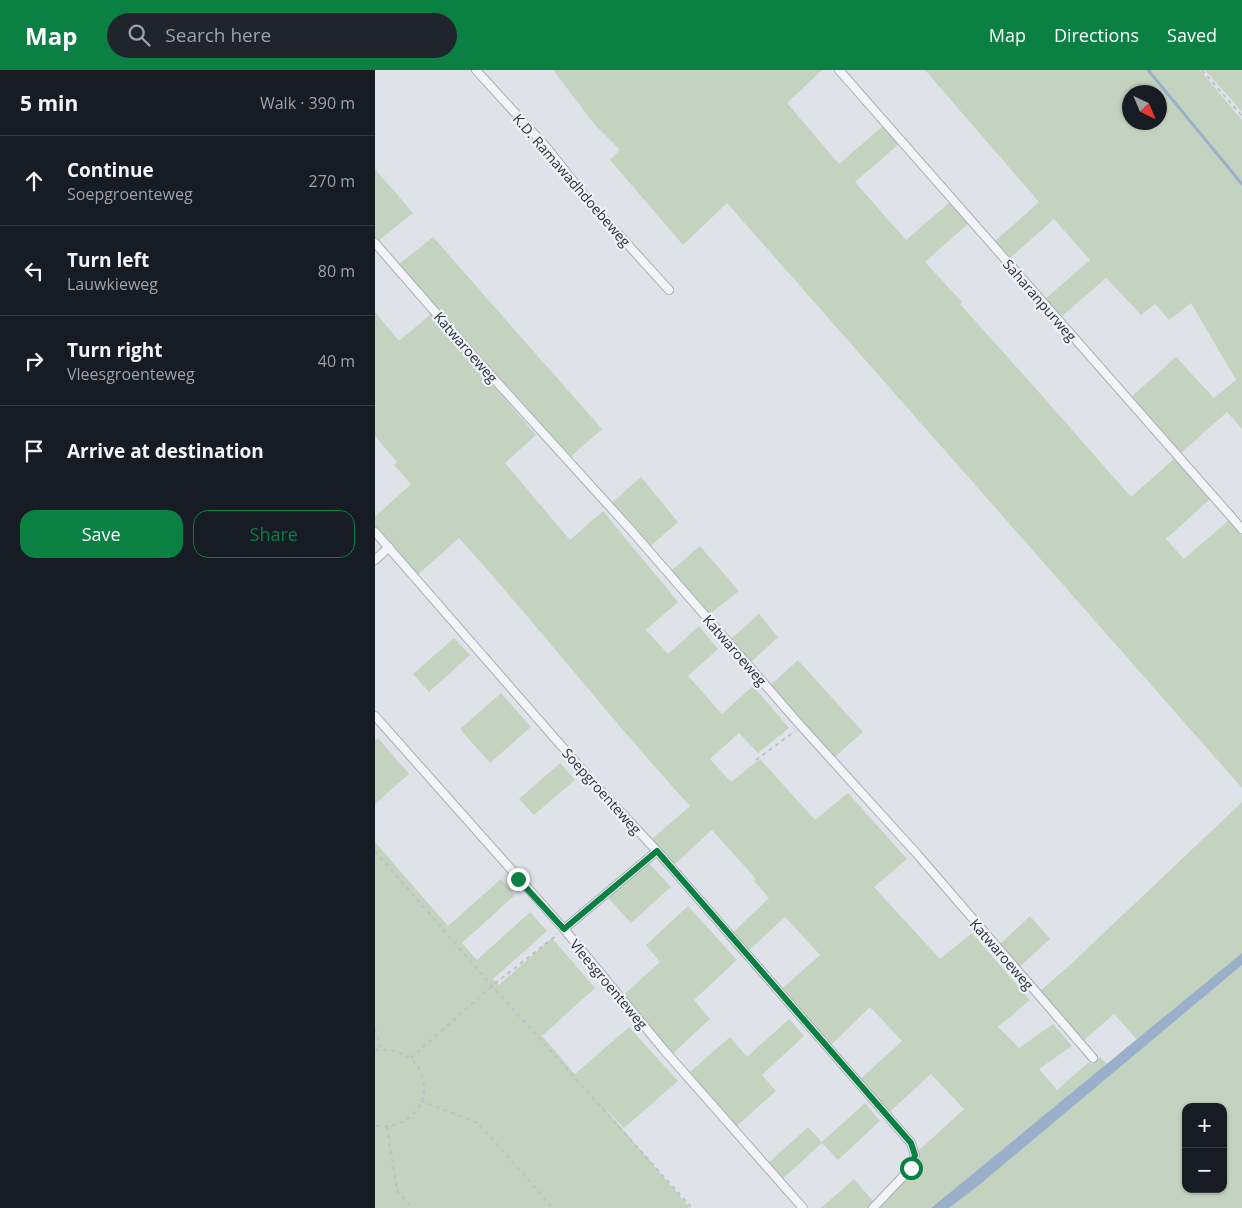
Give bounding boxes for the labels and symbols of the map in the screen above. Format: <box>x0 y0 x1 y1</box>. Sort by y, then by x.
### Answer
north arrow <box>1122 85 1167 130</box>
street label: K.D. Ramawadhdoebeweg <box>509 110 635 251</box>
street label: Saharanpurweg <box>999 255 1081 345</box>
street label: Katwaroeweg <box>430 307 502 387</box>
street label: Katwaroeweg <box>699 610 771 690</box>
street label: Soepgroenteweg <box>558 744 646 838</box>
route end <box>507 868 530 891</box>
street label: Katwaroeweg <box>966 914 1038 994</box>
street label: Vleesgroenteweg <box>566 935 652 1033</box>
route start <box>900 1157 923 1180</box>

